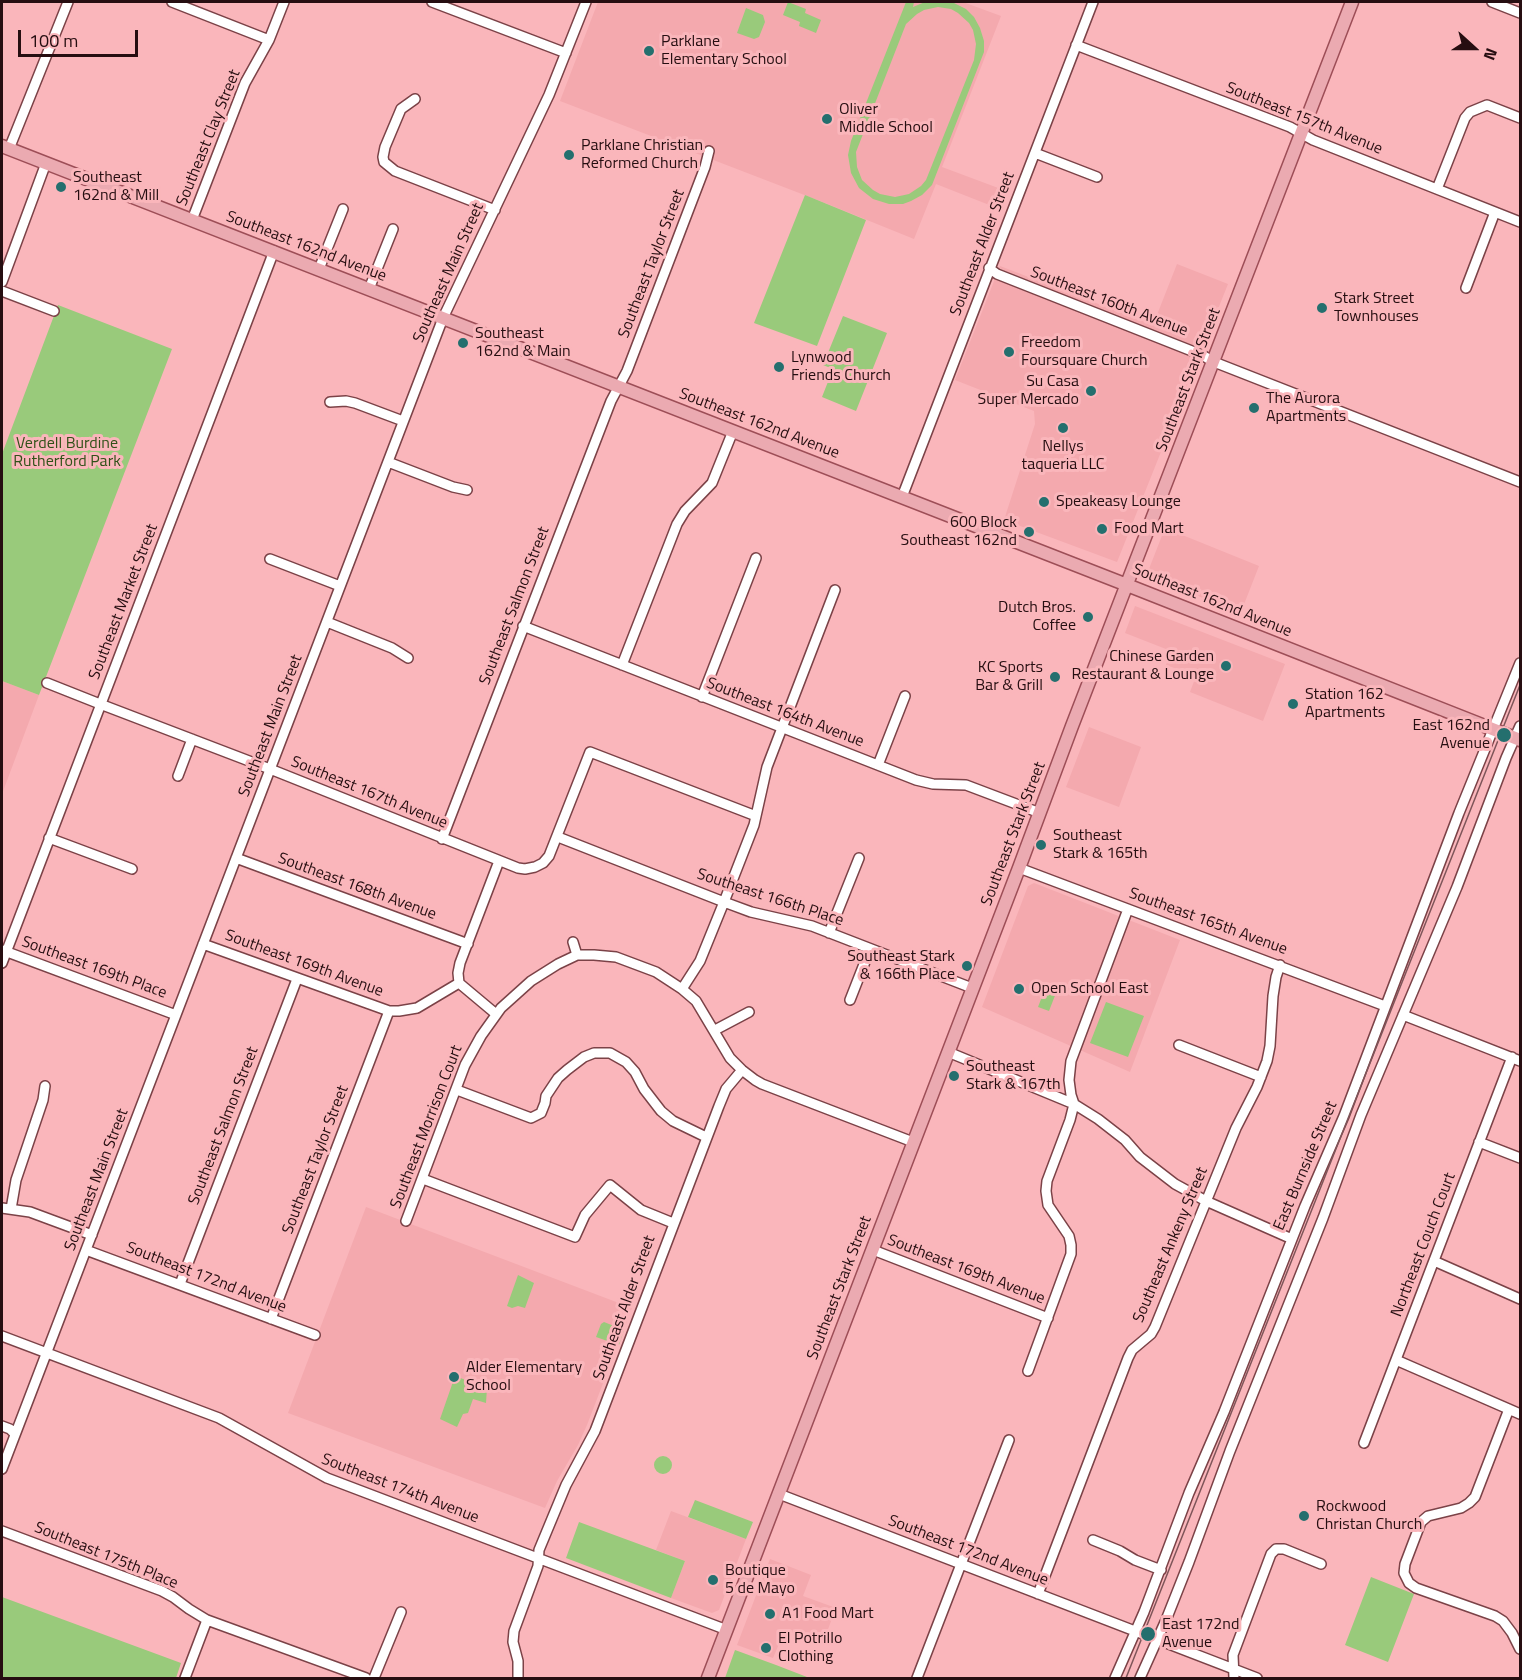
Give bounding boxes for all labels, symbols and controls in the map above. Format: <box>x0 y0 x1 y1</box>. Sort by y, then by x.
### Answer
scale bar <box>21 18 141 56</box>
north arrow <box>1444 18 1504 78</box>
text: 100 m <box>29 27 78 54</box>
place label: Parklane Elementary School <box>661 32 787 70</box>
marker: Parklane Elementary School <box>642 44 656 58</box>
text: N <box>1478 45 1504 64</box>
street label: Southeast Clay Street <box>173 67 245 209</box>
street label: Southeast 157th Avenue <box>1223 79 1385 159</box>
place label: Oliver Middle School <box>839 100 933 138</box>
marker: Oliver Middle School <box>820 112 834 126</box>
place label: Parklane Christian Reformed Church <box>581 136 703 174</box>
marker: Parklane Christian Reformed Church <box>562 148 576 162</box>
place label: Southeast 162nd & Mill <box>73 168 159 206</box>
street label: Southeast Alder Street <box>947 169 1019 319</box>
marker: Southeast 162nd & Mill <box>54 180 68 194</box>
street label: Southeast Taylor Street <box>615 187 689 341</box>
street label: Southeast Main Street <box>410 200 488 346</box>
street label: Southeast 162nd Avenue <box>223 208 389 286</box>
street label: Southeast 160th Avenue <box>1028 263 1190 341</box>
place label: Stark Street Townhouses <box>1334 289 1419 327</box>
marker: Stark Street Townhouses <box>1315 301 1329 315</box>
street label: Southeast Stark Street <box>1153 305 1225 455</box>
place label: Southeast 162nd & Main <box>475 324 571 362</box>
place label: Freedom Foursquare Church <box>1021 333 1148 371</box>
marker: Southeast 162nd & Main <box>456 336 470 350</box>
marker: Freedom Foursquare Church <box>1002 345 1016 359</box>
place label: Lynwood Friends Church <box>791 348 891 386</box>
marker: Lynwood Friends Church <box>772 360 786 374</box>
place label: Su Casa Super Mercado <box>978 372 1079 410</box>
marker: Su Casa Super Mercado <box>1084 384 1098 398</box>
street label: Southeast 162nd Avenue <box>676 385 842 463</box>
place label: The Aurora Apartments <box>1266 389 1346 427</box>
marker: The Aurora Apartments <box>1247 401 1261 415</box>
marker: Nellys taqueria LLC <box>1056 421 1070 435</box>
park label: Verdell Burdine Rutherford Park <box>13 434 121 472</box>
place label: Nellys taqueria LLC <box>1022 437 1104 475</box>
place label: Speakeasy Lounge <box>1056 492 1181 512</box>
marker: Speakeasy Lounge <box>1037 495 1051 509</box>
place label: 600 Block Southeast 162nd <box>901 513 1017 551</box>
place label: Food Mart <box>1114 519 1184 539</box>
street label: Southeast Market Street <box>85 521 163 683</box>
marker: Food Mart <box>1095 522 1109 536</box>
street label: Southeast Salmon Street <box>476 524 554 688</box>
marker: 600 Block Southeast 162nd <box>1022 525 1036 539</box>
street label: Southeast 162nd Avenue <box>1130 560 1294 642</box>
place label: Dutch Bros. Coffee <box>998 598 1076 636</box>
marker: Dutch Bros. Coffee <box>1081 610 1095 624</box>
place label: Chinese Garden Restaurant & Lounge <box>1071 647 1214 685</box>
street label: Southeast Main Street <box>235 652 307 800</box>
place label: KC Sports Bar & Grill <box>975 658 1043 696</box>
marker: Chinese Garden Restaurant & Lounge <box>1219 659 1233 673</box>
marker: KC Sports Bar & Grill <box>1048 670 1062 684</box>
street label: Southeast 164th Avenue <box>704 674 866 752</box>
place label: Station 162 Apartments <box>1305 685 1385 723</box>
marker: Station 162 Apartments <box>1286 697 1300 711</box>
place label: East 162nd Avenue <box>1413 716 1490 754</box>
marker: East 162nd Avenue <box>1495 726 1513 744</box>
street label: Southeast 167th Avenue <box>288 753 450 833</box>
street label: Southeast Stark Street <box>978 759 1050 909</box>
place label: Southeast Stark & 165th <box>1053 826 1147 864</box>
marker: Southeast Stark & 165th <box>1034 838 1048 852</box>
street label: Southeast 168th Avenue <box>275 849 439 925</box>
street label: Southeast 166th Place <box>694 865 846 931</box>
street label: Southeast 165th Avenue <box>1126 884 1290 960</box>
street label: Southeast 169th Avenue <box>222 926 386 1002</box>
street label: Southeast 169th Place <box>19 933 169 1003</box>
place label: Southeast Stark & 166th Place <box>847 947 955 985</box>
marker: Southeast Stark & 166th Place <box>960 959 974 973</box>
place label: Open School East <box>1031 979 1148 999</box>
marker: Open School East <box>1012 982 1026 996</box>
street label: Southeast Morrison Court <box>387 1043 467 1211</box>
street label: Southeast Salmon Street <box>185 1044 263 1208</box>
place label: Southeast Stark & 167th <box>966 1057 1060 1095</box>
marker: Southeast Stark & 167th <box>947 1069 961 1083</box>
street label: Southeast Taylor Street <box>279 1083 353 1237</box>
street label: East Burnside Street <box>1270 1099 1342 1233</box>
street label: Southeast Main Street <box>61 1106 133 1254</box>
street label: Southeast Ankeny Street <box>1130 1164 1212 1326</box>
street label: Northeast Couch Court <box>1388 1170 1460 1320</box>
street label: Southeast Stark Street <box>804 1213 876 1363</box>
street label: Southeast 169th Avenue <box>885 1231 1047 1309</box>
street label: Southeast Alder Street <box>590 1233 660 1383</box>
street label: Southeast 172nd Avenue <box>123 1239 289 1317</box>
place label: Alder Elementary School <box>466 1358 582 1396</box>
marker: Alder Elementary School <box>447 1370 461 1384</box>
street label: Southeast 174th Avenue <box>319 1450 481 1528</box>
place label: Rockwood Christan Church <box>1316 1497 1422 1535</box>
marker: Rockwood Christan Church <box>1297 1509 1311 1523</box>
street label: Southeast 172nd Avenue <box>885 1512 1051 1590</box>
street label: Southeast 175th Place <box>31 1518 181 1594</box>
place label: Boutique 5 de Mayo <box>725 1561 795 1599</box>
marker: Boutique 5 de Mayo <box>706 1573 720 1587</box>
place label: A1 Food Mart <box>782 1604 874 1624</box>
marker: A1 Food Mart <box>763 1607 777 1621</box>
place label: East 172nd Avenue <box>1162 1615 1239 1653</box>
marker: East 172nd Avenue <box>1139 1625 1157 1643</box>
place label: El Potrillo Clothing <box>778 1629 842 1667</box>
marker: El Potrillo Clothing <box>759 1641 773 1655</box>

